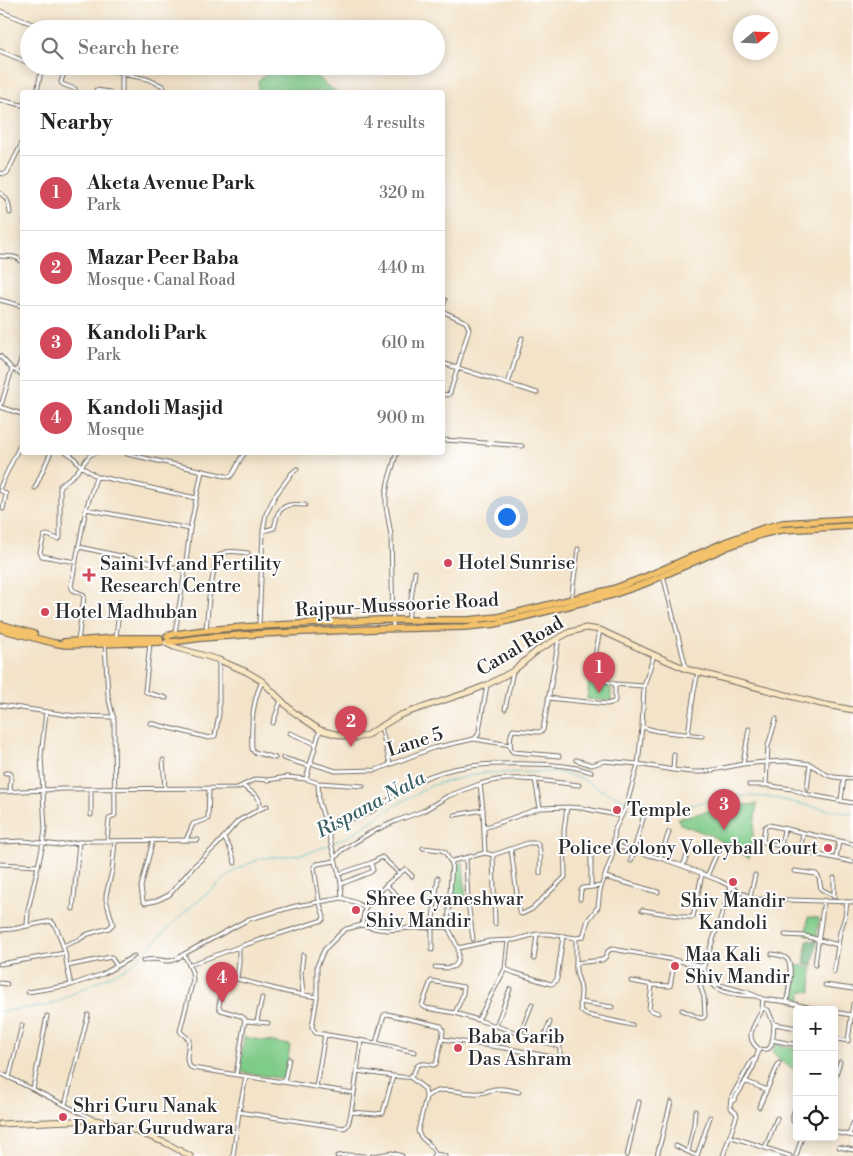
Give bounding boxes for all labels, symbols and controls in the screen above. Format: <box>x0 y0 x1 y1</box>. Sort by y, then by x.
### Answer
north arrow <box>733 15 778 60</box>
search box <box>20 20 445 75</box>
icon: search <box>38 34 66 62</box>
text: Search here <box>78 36 179 60</box>
text: Nearby <box>40 110 113 136</box>
text: 4 results <box>364 113 425 133</box>
text: Aketa Avenue Park <box>87 171 255 195</box>
text: 1 <box>52 183 60 203</box>
text: 320 m <box>379 183 425 203</box>
text: Park <box>87 195 120 215</box>
text: Mazar Peer Baba <box>87 246 239 270</box>
text: 2 <box>51 258 61 278</box>
text: 440 m <box>378 258 425 278</box>
text: Mosque · Canal Road <box>87 270 235 290</box>
text: Kandoli Park <box>87 321 207 345</box>
text: 3 <box>51 333 61 353</box>
text: 610 m <box>381 333 425 353</box>
text: Park <box>87 345 120 365</box>
text: Kandoli Masjid <box>87 396 223 420</box>
text: 4 <box>51 408 61 428</box>
text: 900 m <box>377 408 425 428</box>
text: Mosque <box>87 420 144 440</box>
your location <box>494 504 520 530</box>
place label: Hotel Sunrise <box>458 551 575 575</box>
place label: Saini Ivf and Fertility Research Centre <box>100 552 282 598</box>
marker: Hotel Sunrise <box>442 557 454 569</box>
marker: Saini Ivf and Fertility Research Centre <box>82 568 96 582</box>
street label: Rajpur-Mussoorie Road <box>295 588 500 622</box>
place label: Hotel Madhuban <box>55 600 198 624</box>
marker: Hotel Madhuban <box>39 606 51 618</box>
street label: Canal Road <box>472 611 568 681</box>
pin: 1 <box>583 652 615 693</box>
pin: 2 <box>335 706 367 747</box>
street label: Lane 5 <box>384 722 446 762</box>
water label: Rispana Nala <box>311 765 431 845</box>
pin: 3 <box>708 789 740 830</box>
place label: Temple <box>627 798 691 822</box>
marker: Temple <box>611 804 623 816</box>
place label: Police Colony Volleyball Court <box>558 836 818 860</box>
marker: Police Colony Volleyball Court <box>822 842 834 854</box>
marker: Shiv Mandir Kandoli <box>727 876 739 888</box>
place label: Shree Gyaneshwar Shiv Mandir <box>366 887 524 933</box>
place label: Shiv Mandir Kandoli <box>681 889 785 935</box>
marker: Shree Gyaneshwar Shiv Mandir <box>350 904 362 916</box>
place label: Maa Kali Shiv Mandir <box>685 943 790 989</box>
marker: Maa Kali Shiv Mandir <box>669 960 681 972</box>
pin: 4 <box>206 962 238 1003</box>
map controls <box>793 1006 838 1141</box>
button: + <box>793 1006 838 1051</box>
place label: Baba Garib Das Ashram <box>467 1025 572 1071</box>
marker: Baba Garib Das Ashram <box>452 1042 464 1054</box>
button: − <box>793 1051 838 1096</box>
place label: Shri Guru Nanak Darbar Gurudwara <box>73 1094 234 1140</box>
button: locate <box>793 1096 838 1141</box>
marker: Shri Guru Nanak Darbar Gurudwara <box>57 1111 69 1123</box>

